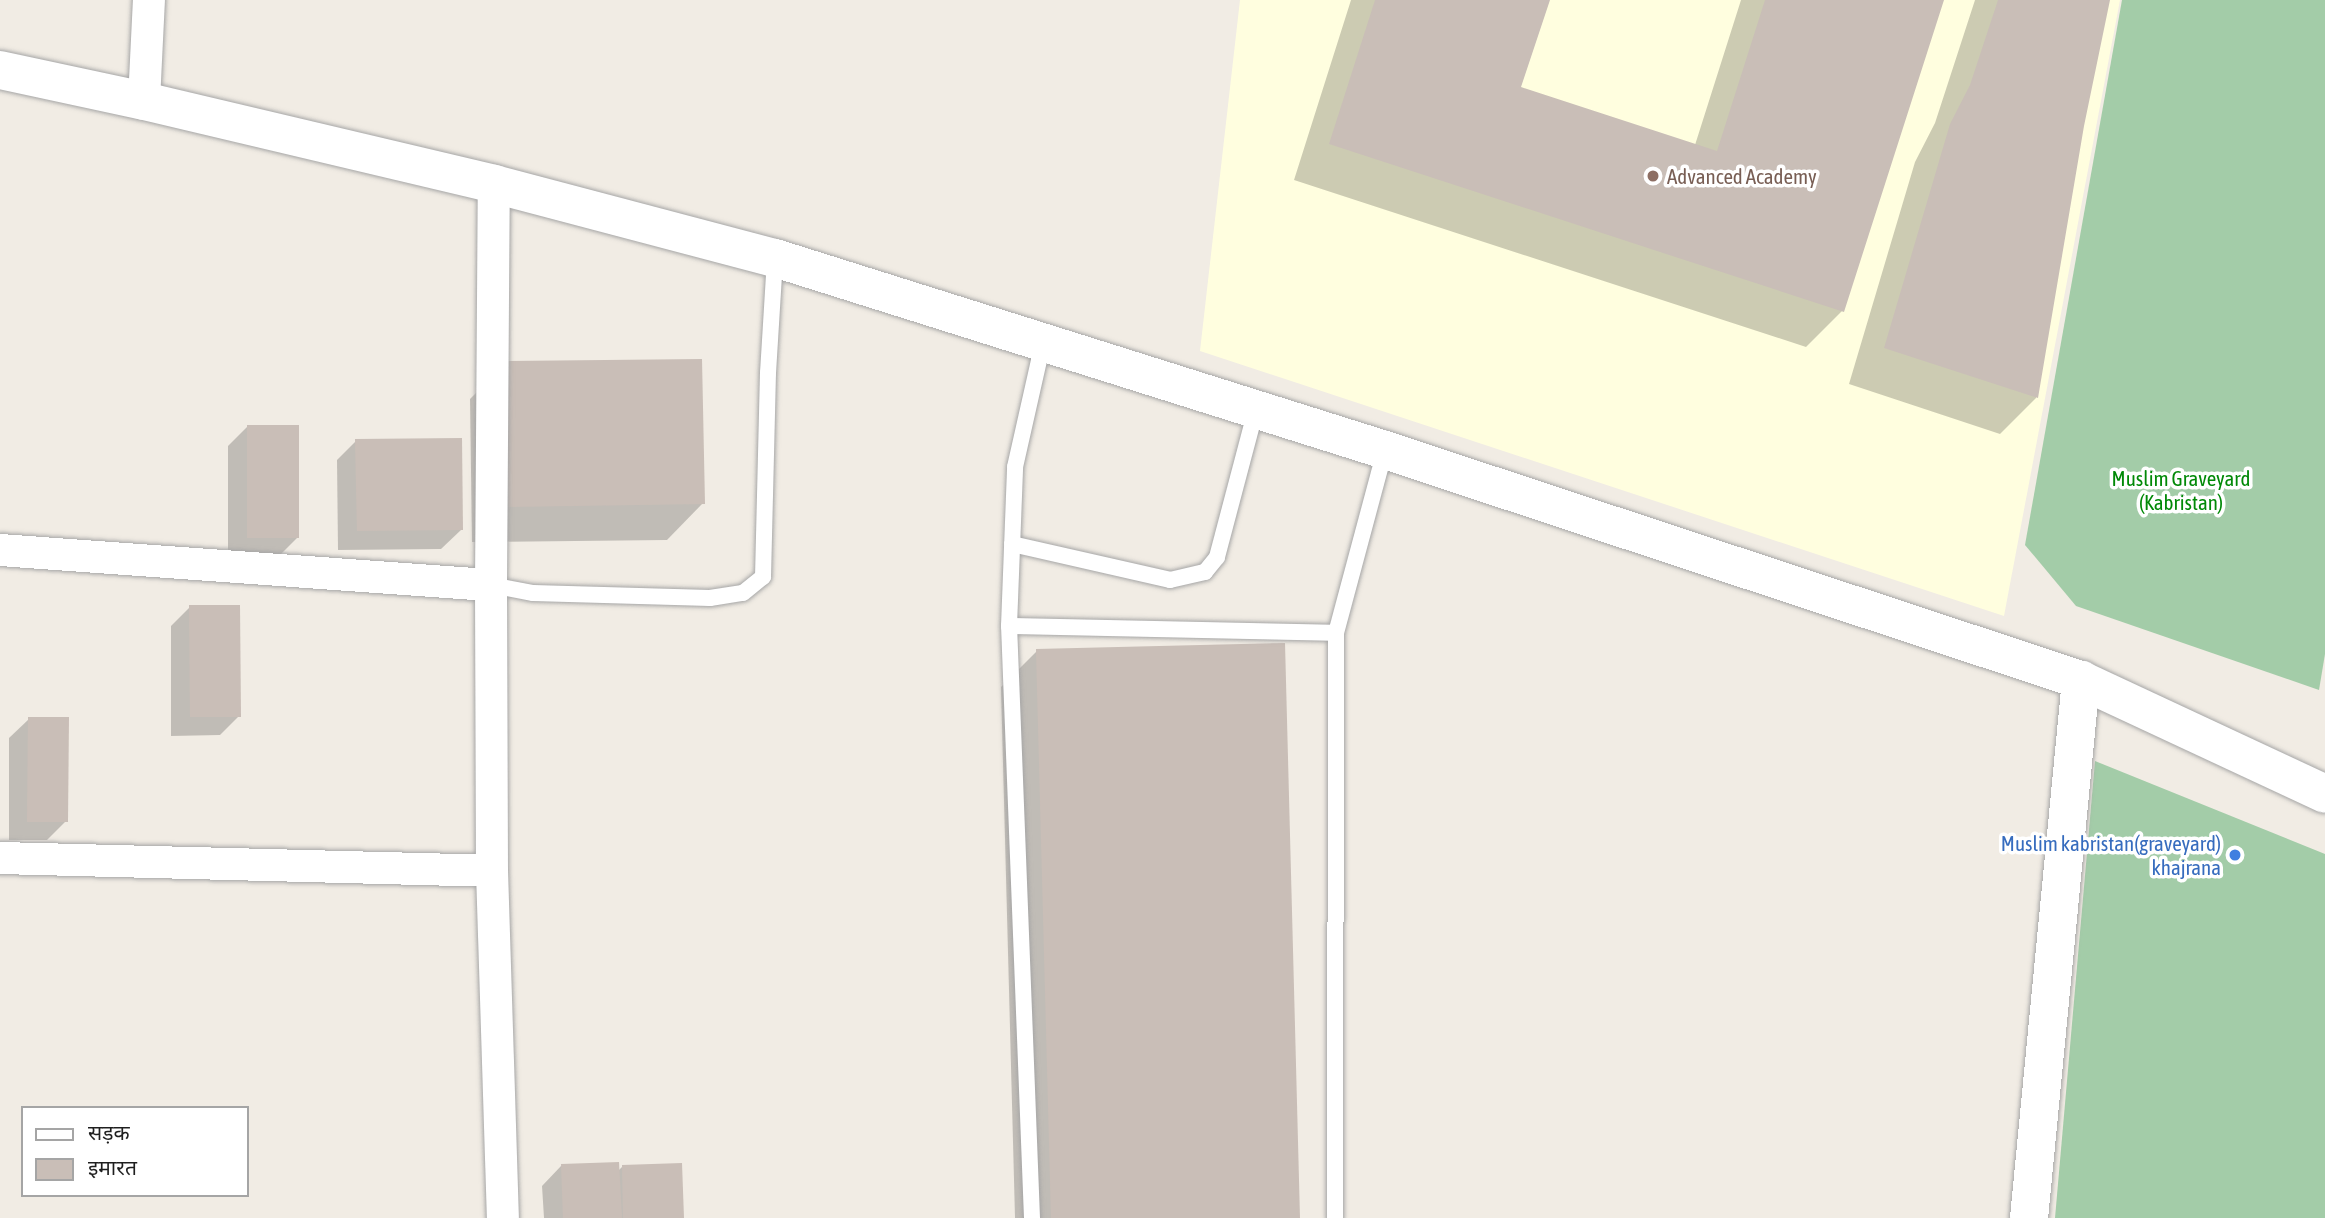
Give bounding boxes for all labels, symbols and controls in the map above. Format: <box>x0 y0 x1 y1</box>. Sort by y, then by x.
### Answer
place label: Advanced Academy <box>1667 163 1817 189</box>
marker: Advanced Academy <box>1645 168 1661 184</box>
park label: Muslim Graveyard (Kabristan) <box>2112 465 2250 515</box>
place label: Muslim kabristan(graveyard) khajrana <box>2001 830 2221 880</box>
marker: Muslim kabristan(graveyard) khajrana <box>2227 847 2243 863</box>
legend <box>21 1106 248 1197</box>
text: सड़क <box>88 1120 130 1144</box>
text: इमारत <box>88 1155 137 1179</box>

